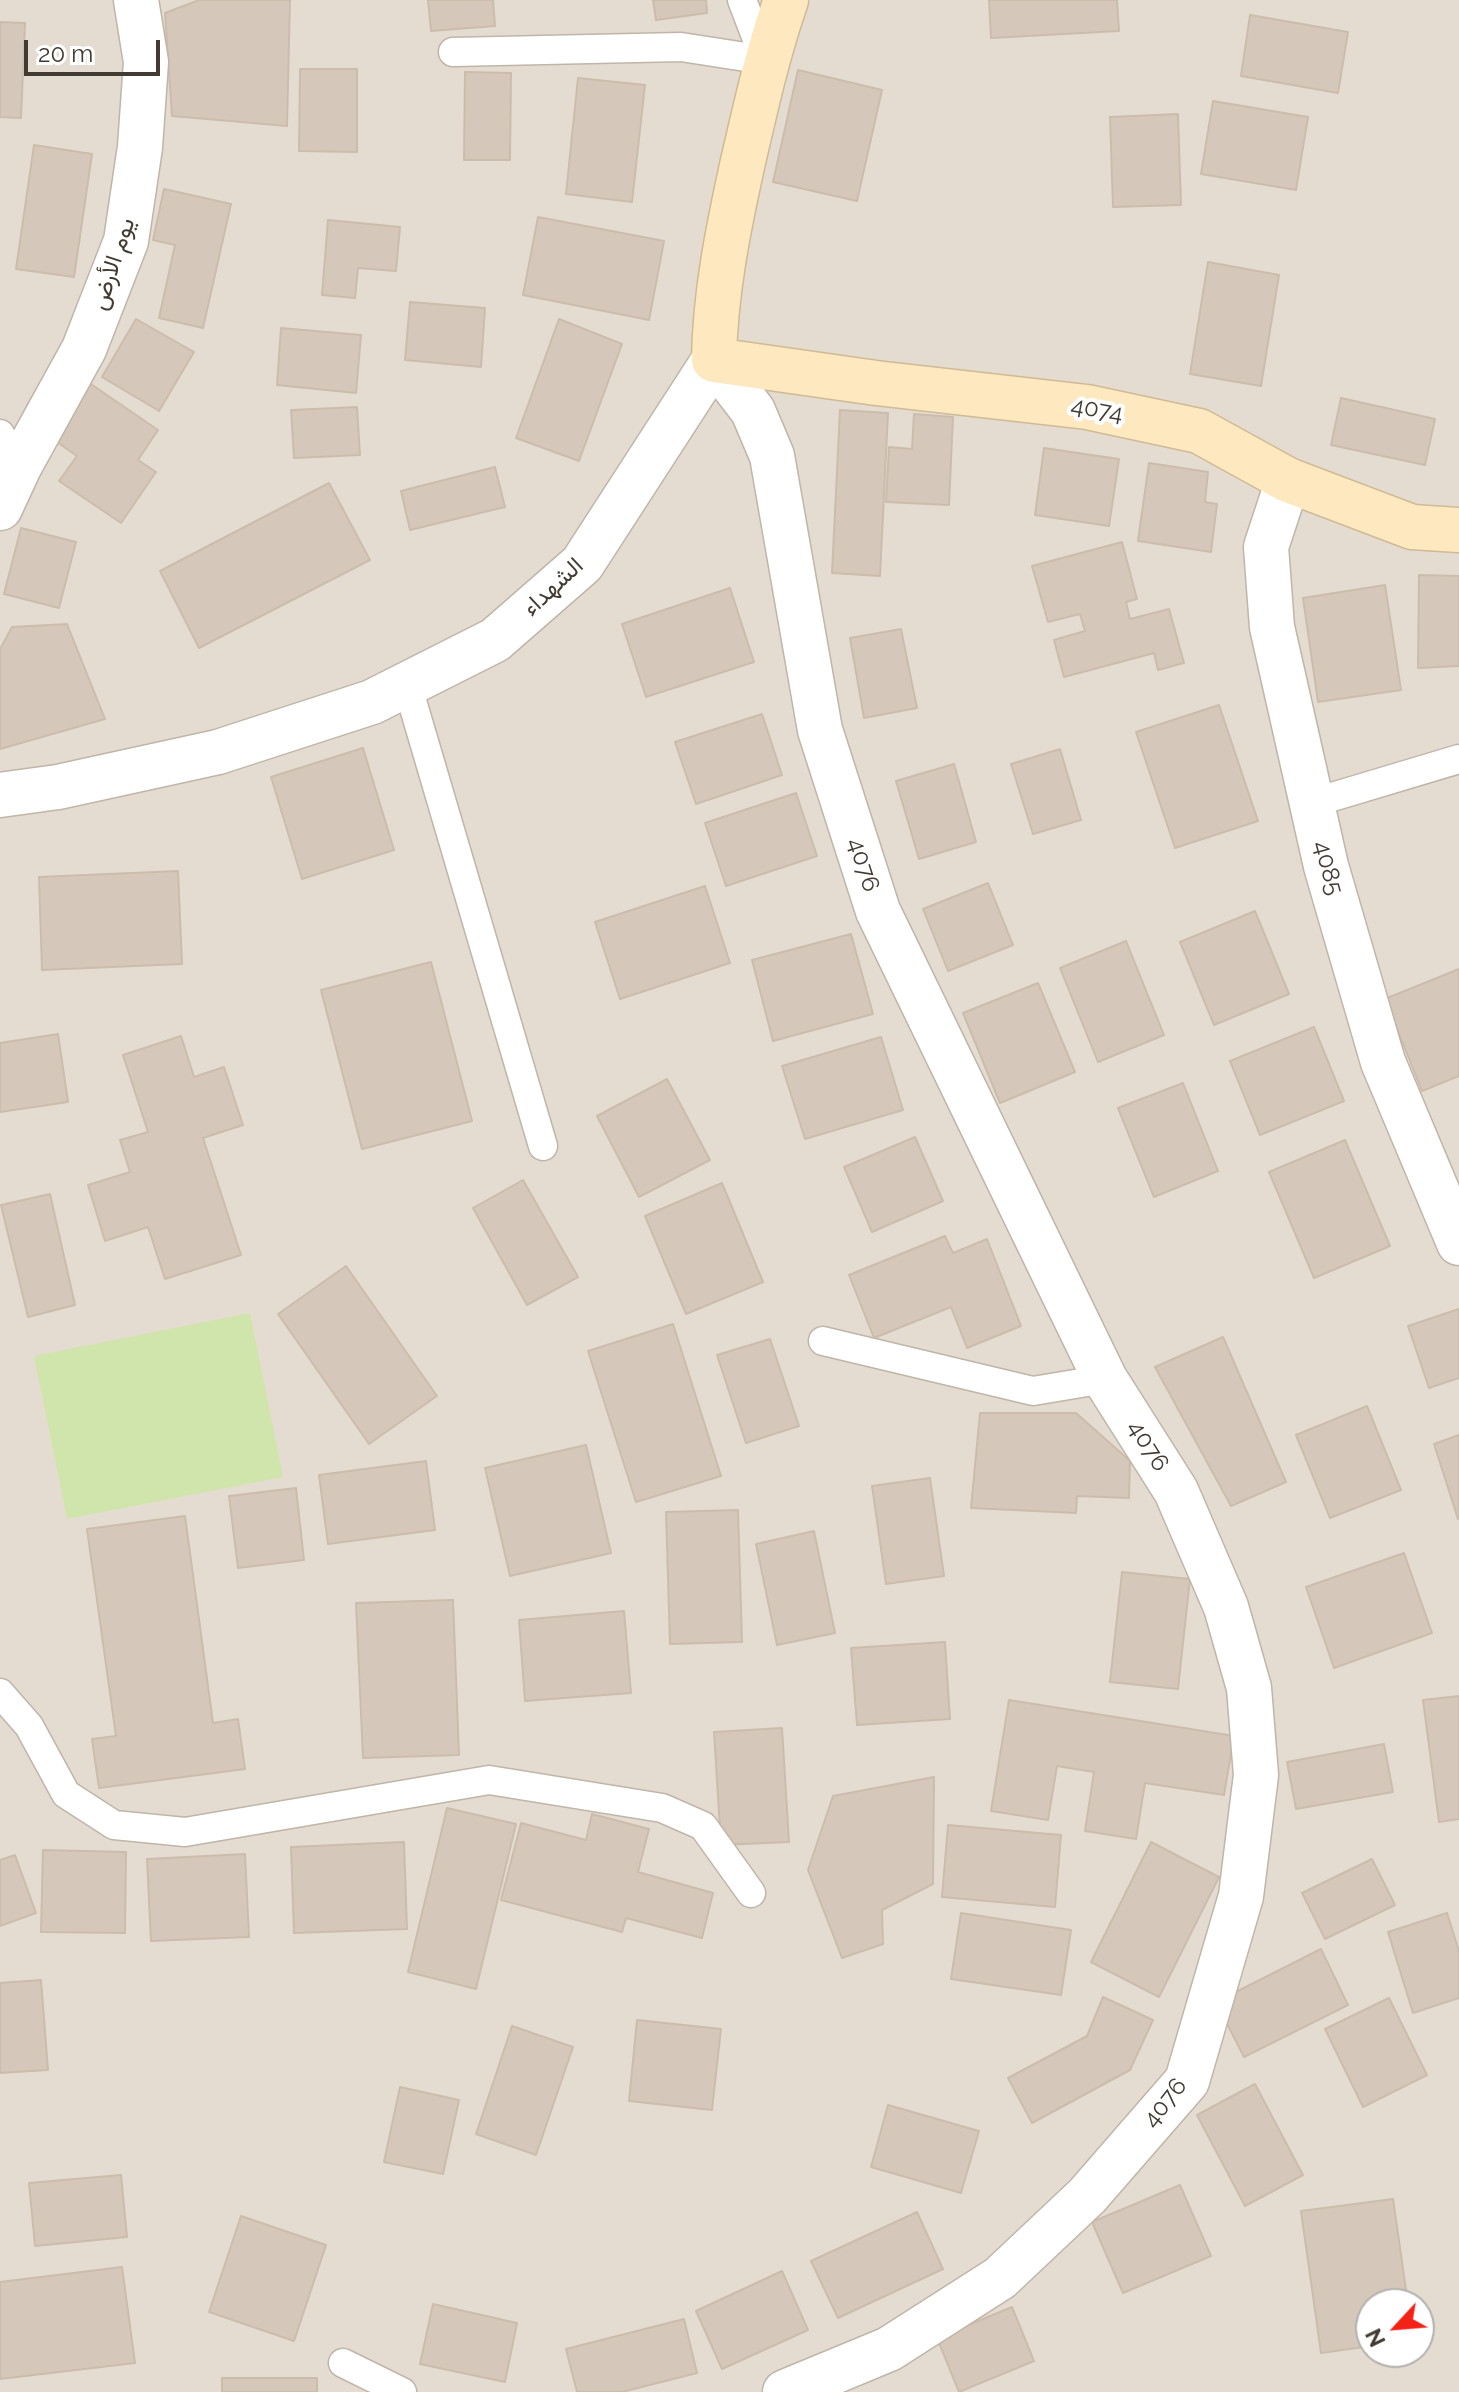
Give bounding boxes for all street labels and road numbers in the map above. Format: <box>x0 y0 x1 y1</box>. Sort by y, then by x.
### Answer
street label: يوم الأرض <box>85 214 141 314</box>
street label: 4074 <box>1069 391 1125 429</box>
street label: الشهداء <box>517 552 589 622</box>
street label: 4076 <box>841 834 885 896</box>
street label: 4085 <box>1307 838 1349 898</box>
street label: 4076 <box>1121 1415 1175 1477</box>
street label: 4076 <box>1137 2072 1193 2134</box>

